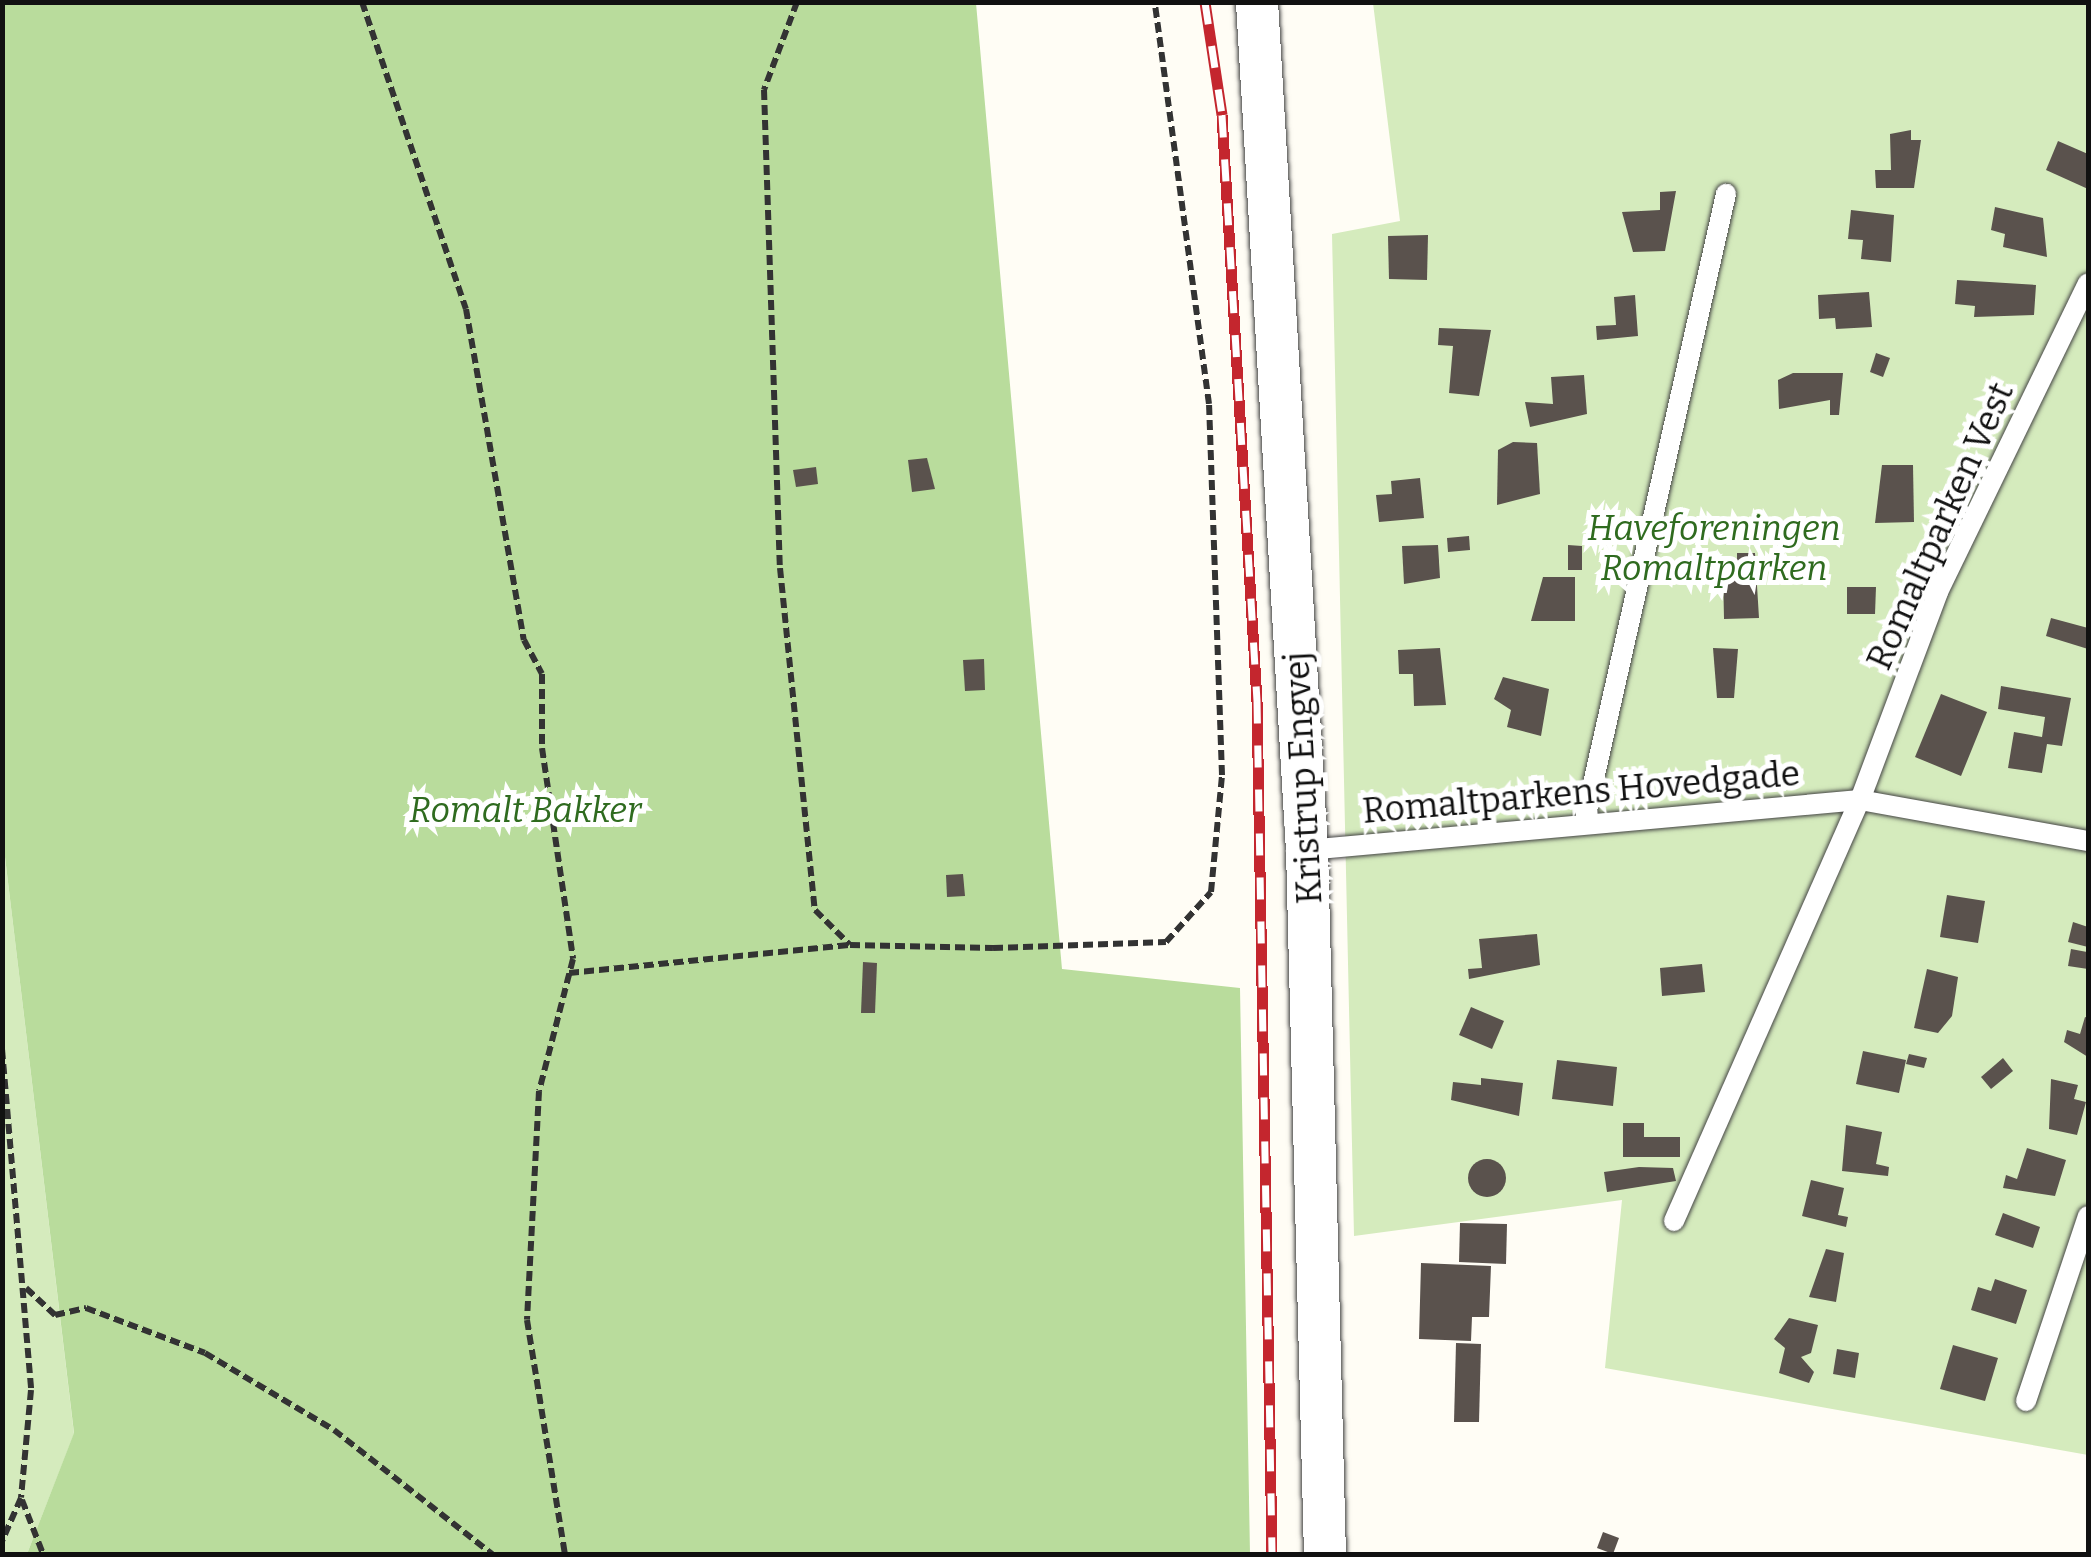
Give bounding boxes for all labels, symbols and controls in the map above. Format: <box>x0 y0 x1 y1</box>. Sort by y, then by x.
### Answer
street label: Romaltparken Vest <box>1858 376 2022 676</box>
park label: Haveforeningen Romaltparken <box>1587 507 1841 589</box>
street label: Kristrup Engvej <box>1275 651 1331 905</box>
street label: Romaltparkens Hovedgade <box>1361 752 1801 832</box>
park label: Romalt Bakker <box>409 789 641 831</box>

